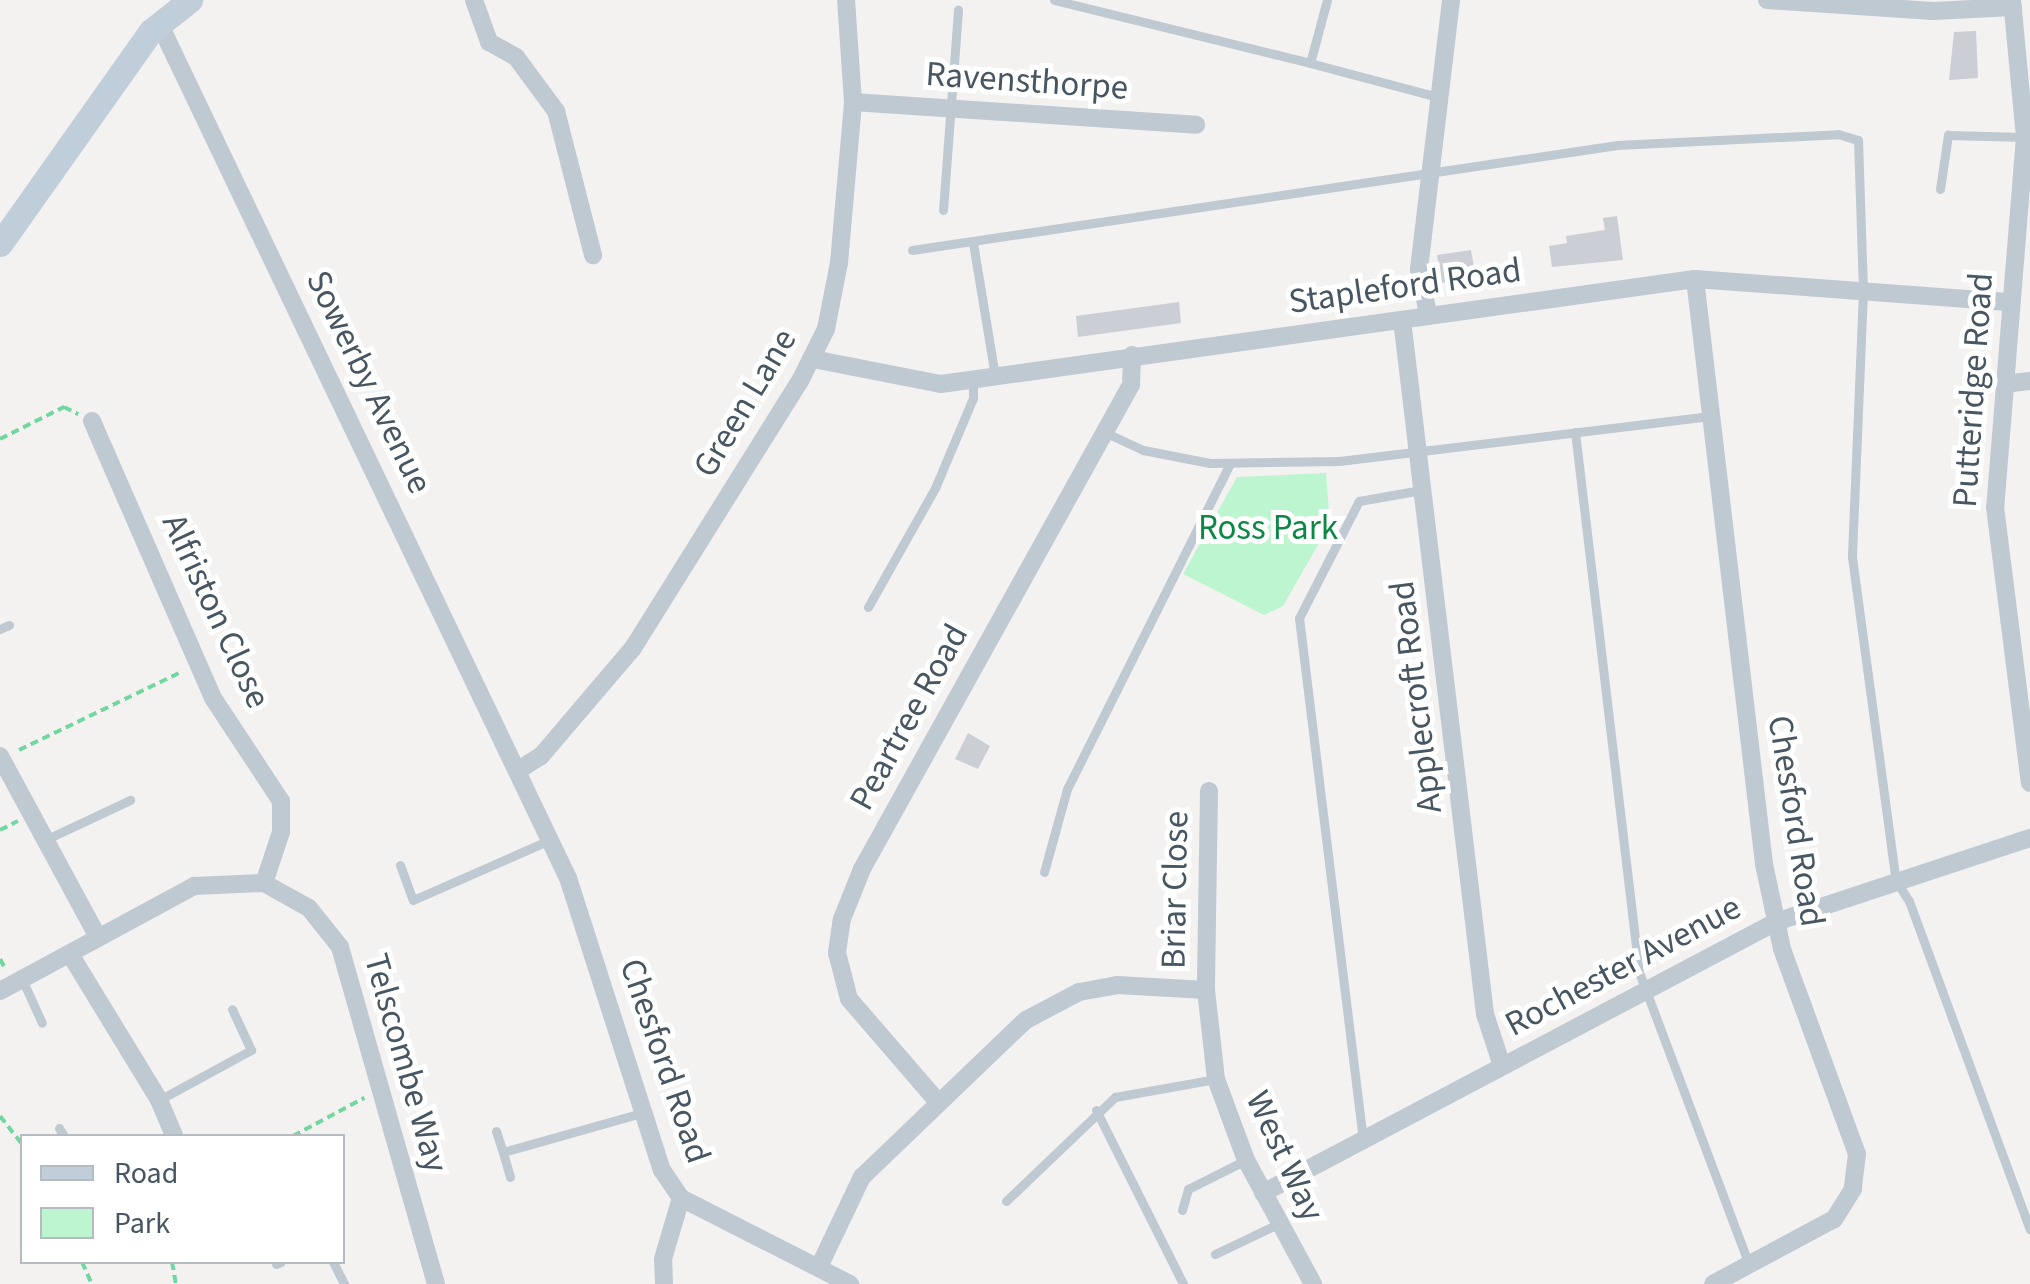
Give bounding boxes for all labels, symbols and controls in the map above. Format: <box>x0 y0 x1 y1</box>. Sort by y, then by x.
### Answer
street label: Ravensthorpe <box>924 53 1130 109</box>
street label: Stapleford Road <box>1286 249 1524 323</box>
street label: Sowerby Avenue <box>297 264 441 500</box>
street label: Putteridge Road <box>1944 271 2002 509</box>
street label: Green Lane <box>684 321 806 485</box>
street label: Alfriston Close <box>153 507 279 715</box>
park label: Ross Park <box>1198 507 1338 549</box>
street label: Applecroft Road <box>1381 578 1451 816</box>
street label: Peartree Road <box>841 617 977 817</box>
street label: Chesford Road <box>1759 712 1833 930</box>
street label: Briar Close <box>1153 811 1197 969</box>
street label: Rochester Avenue <box>1498 886 1748 1046</box>
street label: Telscombe Way <box>355 949 457 1177</box>
street label: Chesford Road <box>610 953 720 1169</box>
street label: West Way <box>1237 1084 1333 1228</box>
legend <box>20 1134 345 1264</box>
text: Road <box>114 1152 178 1195</box>
text: Park <box>114 1202 170 1245</box>

